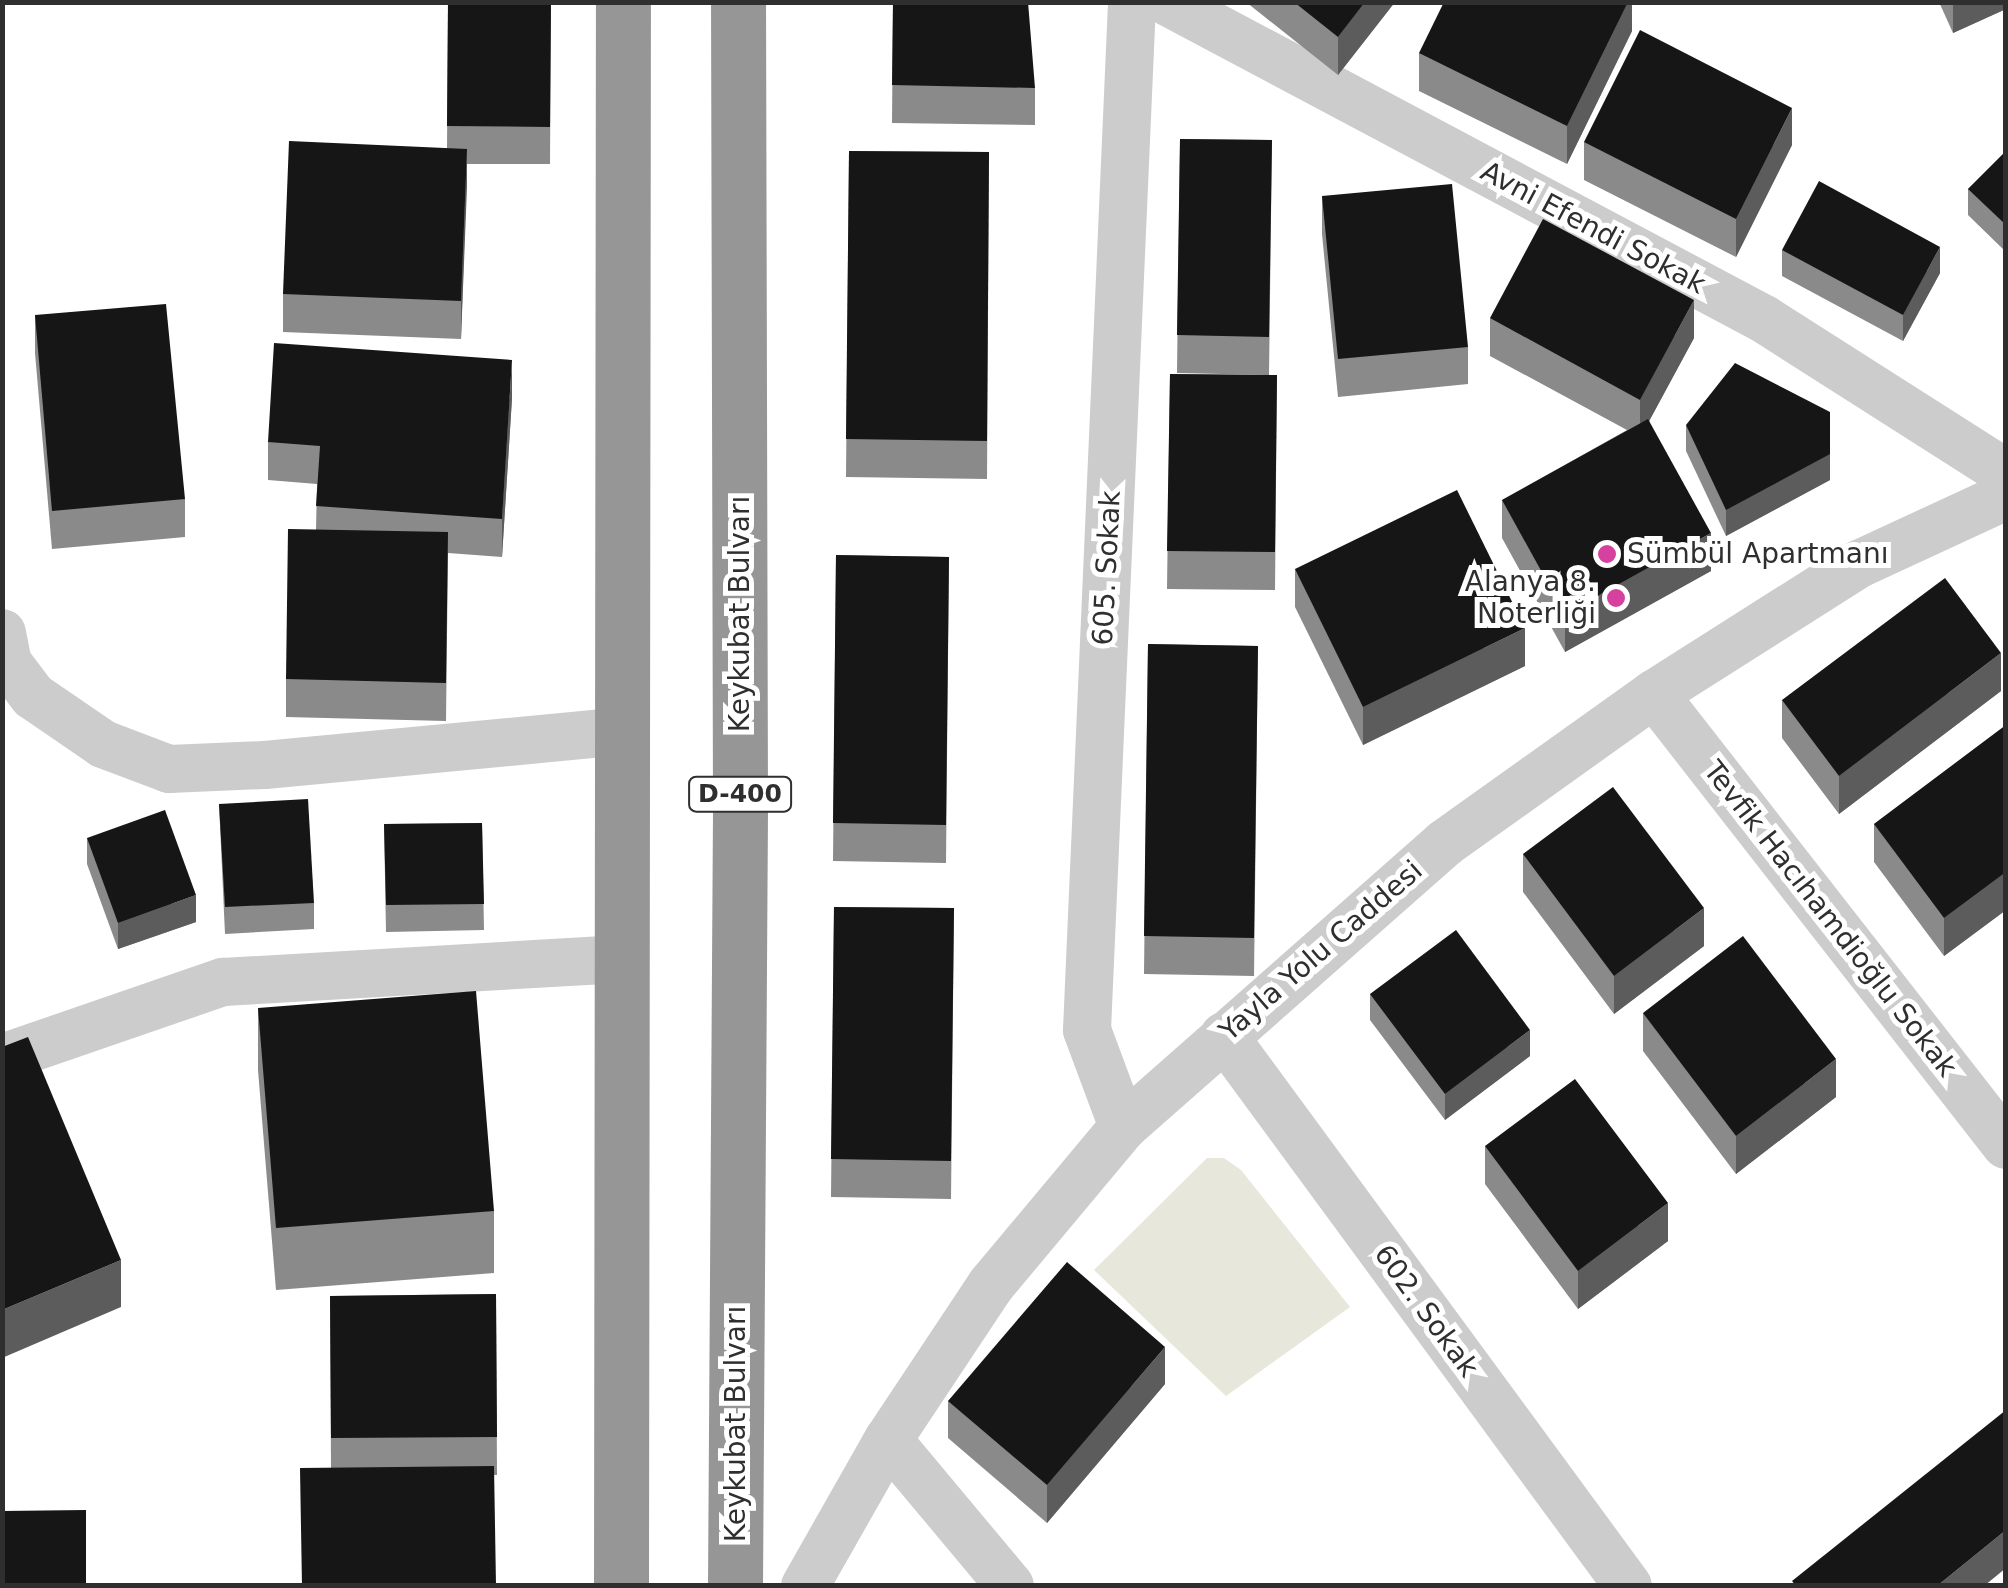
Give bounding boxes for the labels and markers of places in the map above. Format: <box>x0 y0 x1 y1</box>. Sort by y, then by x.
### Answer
place label: Sümbül Apartmanı <box>1627 537 1889 571</box>
marker: Sümbül Apartmanı <box>1596 543 1618 565</box>
place label: Alanya 8. Noterliği <box>1465 565 1596 631</box>
marker: Alanya 8. Noterliği <box>1605 587 1627 609</box>

